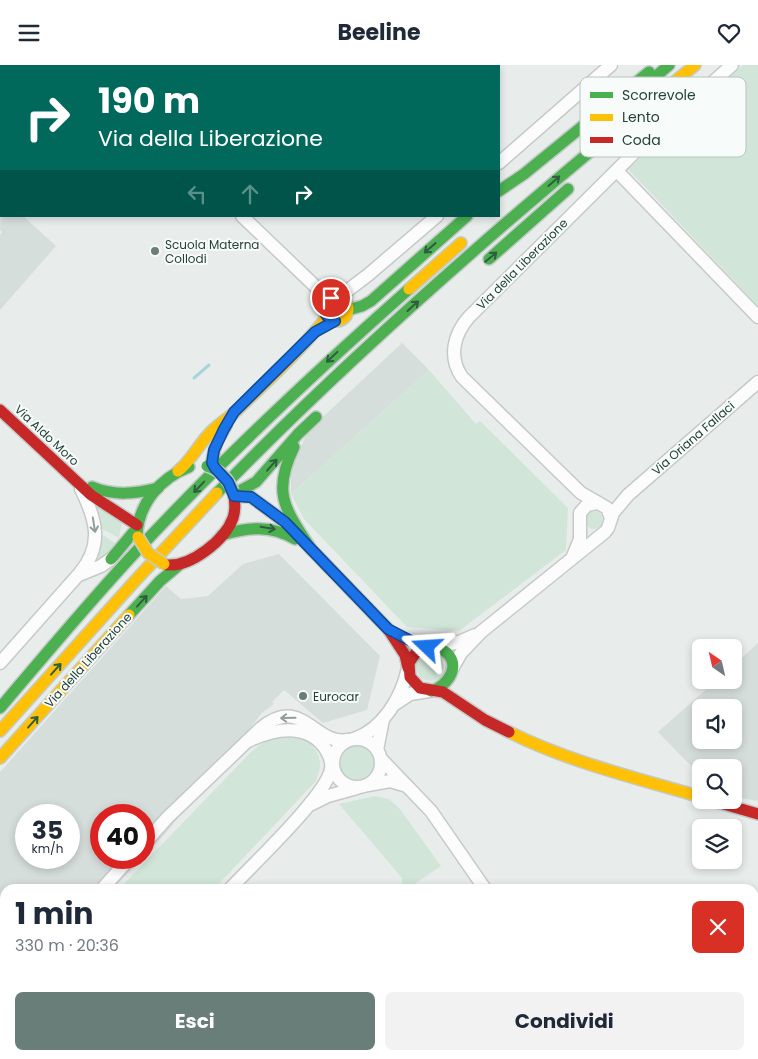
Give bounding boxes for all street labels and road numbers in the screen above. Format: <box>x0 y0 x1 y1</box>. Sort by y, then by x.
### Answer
street label: Via della Liberazione <box>473 215 571 313</box>
street label: Via Oriana Fallaci <box>648 397 738 479</box>
street label: Via Aldo Moro <box>11 401 83 470</box>
street label: Via della Liberazione <box>41 609 135 711</box>

